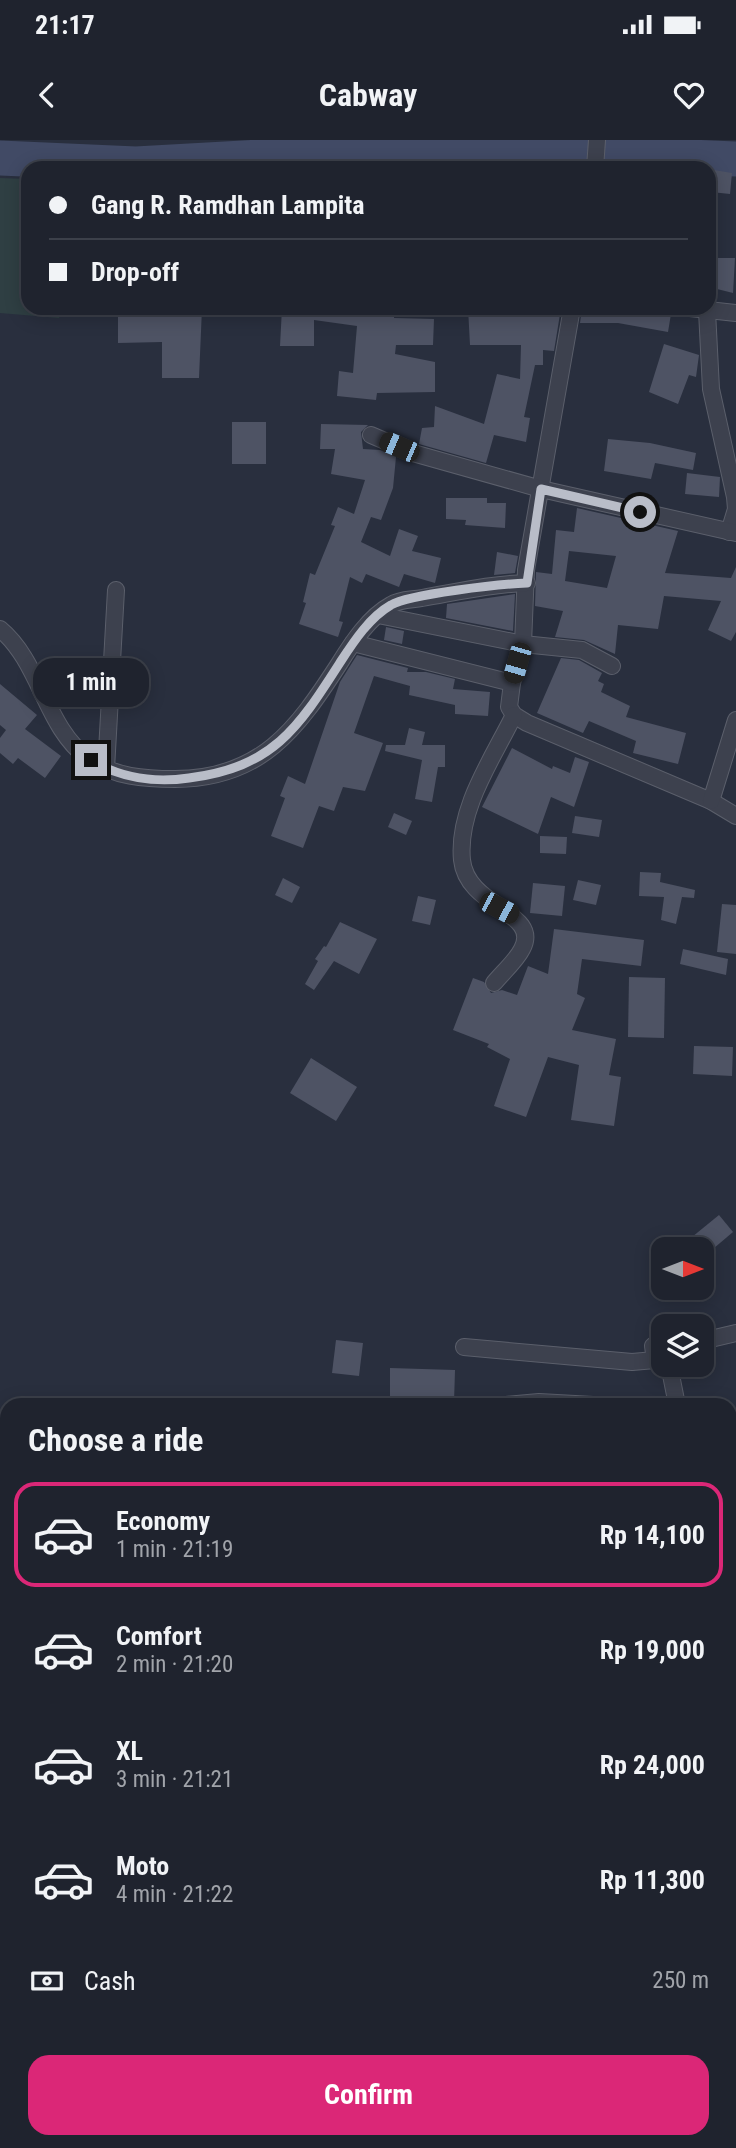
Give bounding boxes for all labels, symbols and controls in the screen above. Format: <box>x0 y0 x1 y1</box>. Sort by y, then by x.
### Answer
text: 21:17 <box>35 10 95 40</box>
icon: back <box>28 76 66 114</box>
text: Cabway <box>319 76 417 114</box>
icon: heart <box>670 76 708 114</box>
text: Gang R. Ramdhan Lampita <box>91 190 365 220</box>
text: Drop-off <box>91 257 179 287</box>
car <box>376 429 423 465</box>
route start <box>624 496 656 528</box>
car <box>502 640 533 686</box>
callout: 1 min <box>33 658 149 708</box>
text: 1 min <box>65 669 117 696</box>
route end <box>75 744 107 776</box>
car <box>476 889 523 927</box>
north arrow <box>651 1237 714 1300</box>
map controls <box>651 1237 714 1377</box>
button: layers <box>651 1314 714 1377</box>
text: Choose a ride <box>28 1421 203 1459</box>
icon: car <box>32 1503 95 1566</box>
text: Economy <box>116 1506 210 1536</box>
text: Rp 14,100 <box>600 1520 705 1550</box>
text: 1 min · 21:19 <box>116 1536 233 1563</box>
icon: car <box>32 1618 95 1681</box>
text: Comfort <box>116 1621 202 1651</box>
text: Rp 19,000 <box>600 1635 705 1665</box>
text: 2 min · 21:20 <box>116 1651 233 1678</box>
icon: car <box>32 1733 95 1796</box>
text: XL <box>116 1736 143 1766</box>
text: Rp 24,000 <box>600 1750 705 1780</box>
text: 3 min · 21:21 <box>116 1766 233 1793</box>
icon: car <box>32 1848 95 1911</box>
text: Moto <box>116 1851 169 1881</box>
text: Rp 11,300 <box>600 1865 705 1895</box>
text: 4 min · 21:22 <box>116 1881 233 1908</box>
icon: cash <box>28 1962 66 2000</box>
text: Cash <box>84 1966 136 1996</box>
text: 250 m <box>652 1967 709 1994</box>
button: Confirm <box>28 2055 709 2135</box>

